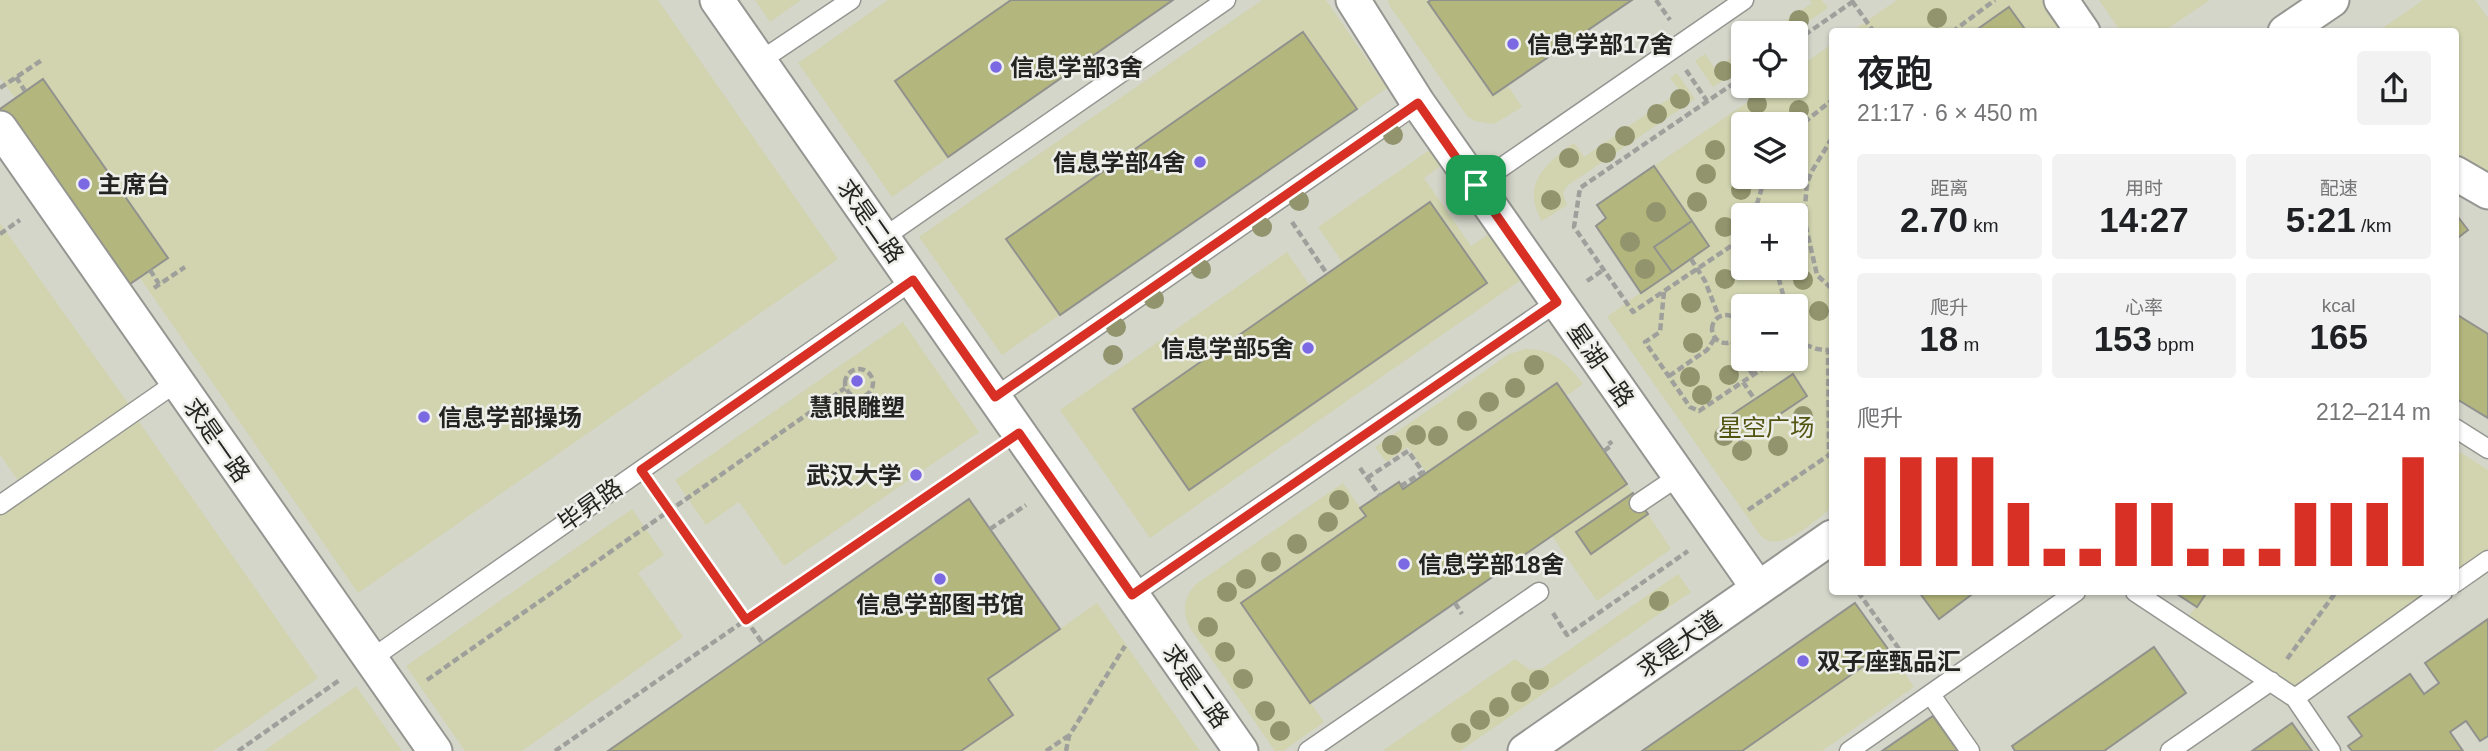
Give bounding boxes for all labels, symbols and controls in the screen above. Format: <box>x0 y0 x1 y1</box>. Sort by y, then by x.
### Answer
map controls <box>1731 21 1808 371</box>
button: locate <box>1731 21 1808 98</box>
place label: 信息学部17舍 <box>1527 31 1674 58</box>
marker: 信息学部17舍 <box>1505 36 1521 52</box>
button: share <box>2357 51 2431 125</box>
text: 夜跑 <box>1857 53 1933 95</box>
place label: 信息学部3舍 <box>1010 54 1143 81</box>
marker: 信息学部3舍 <box>988 59 1004 75</box>
text: 21:17 · 6 × 450 m <box>1857 100 2038 126</box>
button: layers <box>1731 112 1808 189</box>
place label: 信息学部4舍 <box>1053 149 1186 176</box>
marker: 信息学部4舍 <box>1192 154 1208 170</box>
pin <box>1446 155 1506 215</box>
icon: arrive <box>1457 166 1495 204</box>
place label: 主席台 <box>98 171 170 198</box>
street label: 求是二路 <box>832 174 910 268</box>
marker: 主席台 <box>76 176 92 192</box>
text: 距离 <box>1930 178 1968 199</box>
text: 用时 <box>2125 178 2163 199</box>
text: 配速 <box>2320 178 2358 199</box>
text: 2.70 <box>1900 200 1968 239</box>
text: 14:27 <box>2099 200 2189 239</box>
text: 5:21 <box>2286 200 2356 239</box>
button: + <box>1731 203 1808 280</box>
text: km <box>1968 215 1999 236</box>
text: /km <box>2356 215 2392 236</box>
button: − <box>1731 294 1808 371</box>
text: kcal <box>2322 295 2356 316</box>
text: 爬升 <box>1930 297 1968 318</box>
text: 心率 <box>2125 297 2163 318</box>
text: 165 <box>2309 317 2368 356</box>
street label: 星湖一路 <box>1562 318 1640 412</box>
text: 18 <box>1919 319 1958 358</box>
text: 153 <box>2094 319 2152 358</box>
text: m <box>1958 334 1979 355</box>
text: bpm <box>2152 334 2194 355</box>
place label: 信息学部5舍 <box>1161 335 1294 362</box>
marker: 信息学部5舍 <box>1300 340 1316 356</box>
marker: 慧眼雕塑 <box>849 373 865 389</box>
street label: 求是一路 <box>178 393 256 487</box>
place label: 慧眼雕塑 <box>809 394 905 421</box>
text: 212–214 m <box>2316 399 2431 425</box>
place label: 信息学部操场 <box>438 404 582 431</box>
text: 爬升 <box>1857 405 1903 431</box>
marker: 信息学部操场 <box>416 409 432 425</box>
park label: 星空广场 <box>1718 414 1814 441</box>
place label: 武汉大学 <box>806 462 902 489</box>
marker: 武汉大学 <box>908 467 924 483</box>
street label: 毕昇路 <box>553 473 627 537</box>
place label: 信息学部18舍 <box>1418 551 1565 578</box>
marker: 信息学部18舍 <box>1396 556 1412 572</box>
marker: 信息学部图书馆 <box>932 571 948 587</box>
place label: 信息学部图书馆 <box>856 591 1024 618</box>
street label: 求是大道 <box>1632 605 1726 683</box>
street label: 求是二路 <box>1157 639 1235 733</box>
place label: 双子座甄品汇 <box>1817 648 1961 675</box>
marker: 双子座甄品汇 <box>1795 653 1811 669</box>

